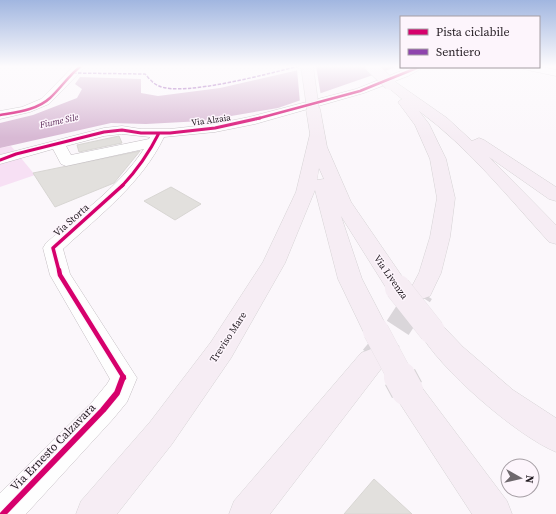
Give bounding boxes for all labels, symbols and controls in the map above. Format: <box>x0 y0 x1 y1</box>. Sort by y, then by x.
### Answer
legend <box>400 16 540 68</box>
text: Pista ciclabile <box>436 24 510 40</box>
text: Sentiero <box>436 44 481 60</box>
water label: Fiume Sile <box>38 111 80 131</box>
street label: Via Alzaia <box>190 111 232 129</box>
street label: Via Storta <box>51 200 92 239</box>
street label: Via Livenza <box>371 252 412 302</box>
street label: Treviso Mare <box>207 309 249 365</box>
street label: Via Ernesto Calzavara <box>7 399 100 494</box>
north arrow <box>500 458 540 498</box>
text: N <box>521 474 537 484</box>

